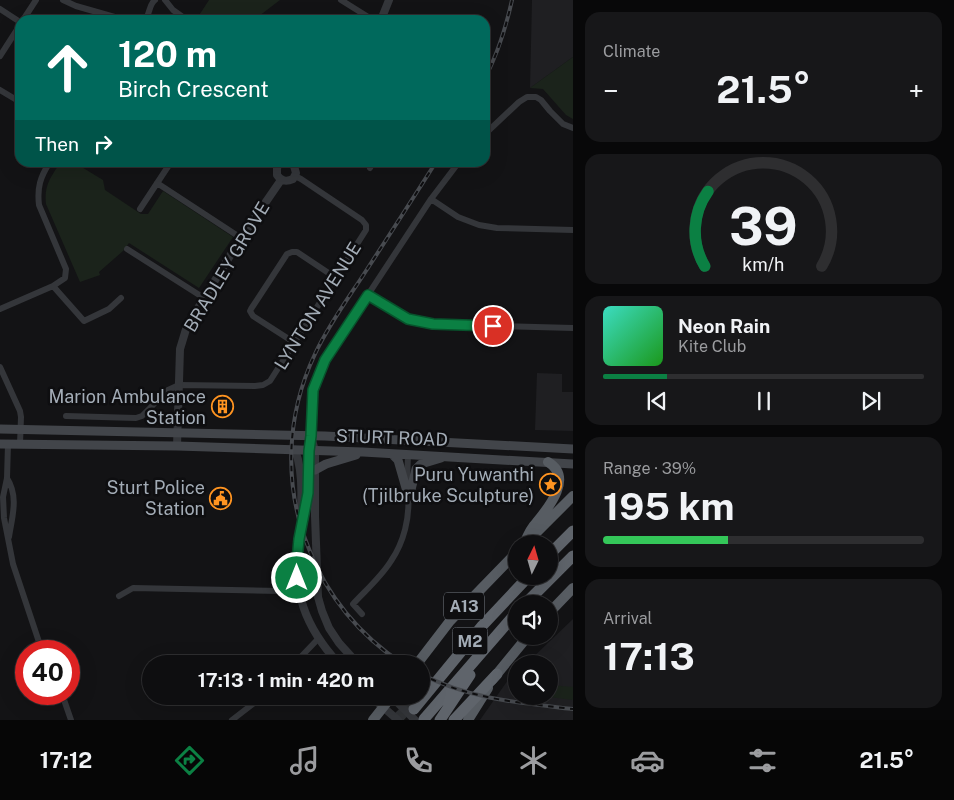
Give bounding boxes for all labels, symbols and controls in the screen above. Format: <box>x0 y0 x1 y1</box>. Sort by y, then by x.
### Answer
text: 120 m <box>118 34 217 75</box>
icon: ahead <box>35 35 100 100</box>
text: Climate <box>603 42 660 61</box>
text: 21.5° <box>716 67 811 112</box>
text: − <box>603 74 619 107</box>
text: + <box>908 74 924 107</box>
text: Birch Crescent <box>118 76 269 102</box>
icon: right <box>89 130 117 158</box>
text: Then <box>35 133 79 155</box>
text: 39 <box>729 196 798 257</box>
street label: BRADLEY GROVE <box>179 198 274 336</box>
street label: LYNTON AVENUE <box>270 238 365 373</box>
text: km/h <box>742 254 785 275</box>
pin <box>472 305 514 347</box>
icon: arrive <box>479 312 507 340</box>
text: Neon Rain <box>678 315 770 337</box>
text: Kite Club <box>678 337 746 356</box>
place label: Marion Ambulance Station <box>48 386 206 428</box>
icon: previous <box>643 387 671 415</box>
icon: pause <box>750 387 778 415</box>
icon: next <box>857 387 885 415</box>
building icon: Marion Ambulance Station <box>210 395 234 419</box>
street label: STURT ROAD <box>336 425 448 450</box>
text: Range · 39% <box>603 459 696 478</box>
place label: Puru Yuwanthi (Tjilbruke Sculpture) <box>362 464 534 506</box>
place icon: Puru Yuwanthi (Tjilbruke Sculpture) <box>538 473 562 497</box>
place label: Sturt Police Station <box>106 477 205 519</box>
text: 195 km <box>603 484 735 529</box>
public building icon: Sturt Police Station <box>209 486 233 510</box>
north arrow <box>508 535 558 585</box>
map controls <box>508 535 558 705</box>
position arrow <box>270 551 322 603</box>
road number: A13 <box>444 592 484 620</box>
button: sound <box>508 595 558 645</box>
text: Arrival <box>603 609 652 628</box>
road number: M2 <box>452 627 488 654</box>
text: 17:13 <box>603 634 695 679</box>
speed limit sign: 40 <box>15 640 80 705</box>
button: search <box>508 655 558 705</box>
text: 17:13 · 1 min · 420 m <box>198 669 374 691</box>
icon: directions <box>172 743 207 778</box>
icon: music <box>287 743 322 778</box>
icon: phone <box>401 743 436 778</box>
icon: climate <box>516 743 551 778</box>
icon: car <box>630 743 665 778</box>
icon: filters <box>745 743 780 778</box>
text: 17:12 <box>40 747 92 773</box>
text: 21.5° <box>860 747 914 773</box>

